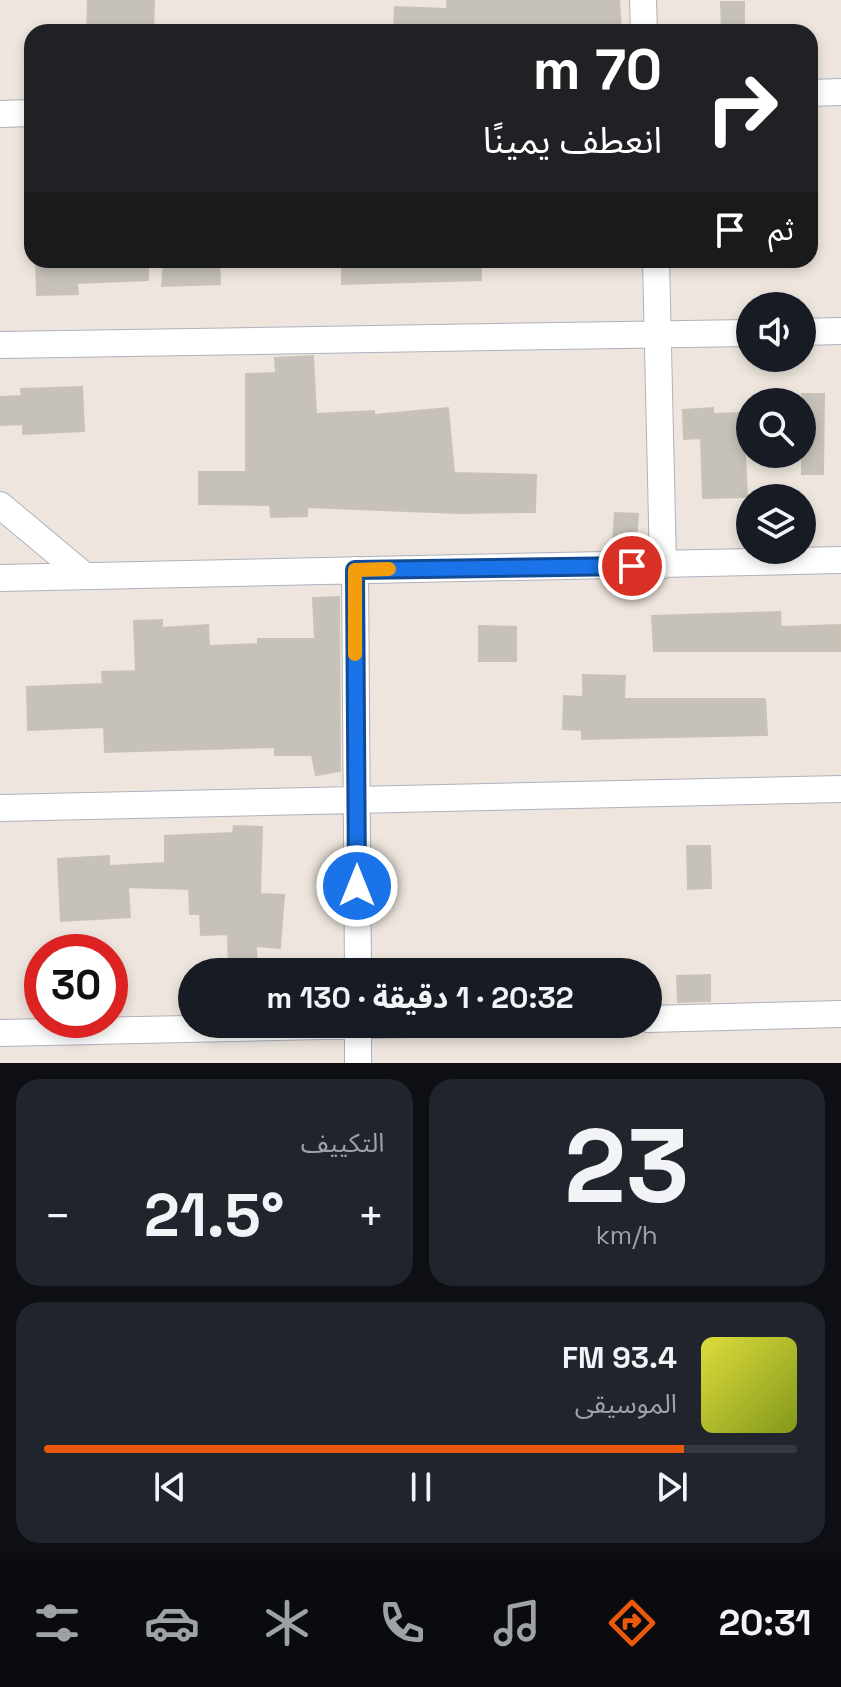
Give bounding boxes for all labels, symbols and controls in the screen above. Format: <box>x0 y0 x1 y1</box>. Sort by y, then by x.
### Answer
text: 70 m <box>533 34 662 105</box>
icon: right <box>690 56 794 160</box>
text: انعطف يمينًا <box>483 118 662 164</box>
icon: arrive <box>708 208 752 252</box>
text: ثم <box>768 210 794 249</box>
map controls <box>736 292 816 564</box>
button: sound <box>736 292 816 372</box>
button: search <box>736 388 816 468</box>
button: layers <box>736 484 816 564</box>
pin <box>598 532 666 600</box>
icon: arrive <box>610 544 654 588</box>
position arrow <box>315 844 399 928</box>
speed limit sign: 30 <box>24 934 128 1038</box>
text: 20:32 · 1 دقيقة · 130 m <box>267 978 574 1017</box>
text: 23 <box>564 1100 689 1232</box>
text: التكييف <box>301 1126 385 1160</box>
text: 21.5° <box>144 1177 284 1254</box>
text: − <box>44 1188 71 1244</box>
text: + <box>357 1188 385 1244</box>
text: km/h <box>596 1218 658 1252</box>
text: 93.4 FM <box>562 1338 677 1377</box>
text: الموسيقى <box>575 1387 677 1421</box>
icon: previous <box>148 1465 192 1509</box>
icon: pause <box>399 1465 443 1509</box>
icon: next <box>650 1465 694 1509</box>
icon: filters <box>29 1595 85 1651</box>
icon: car <box>144 1595 200 1651</box>
icon: climate <box>259 1595 315 1651</box>
icon: phone <box>374 1595 430 1651</box>
icon: music <box>489 1595 545 1651</box>
icon: directions <box>604 1595 660 1651</box>
text: 20:31 <box>719 1600 812 1646</box>

